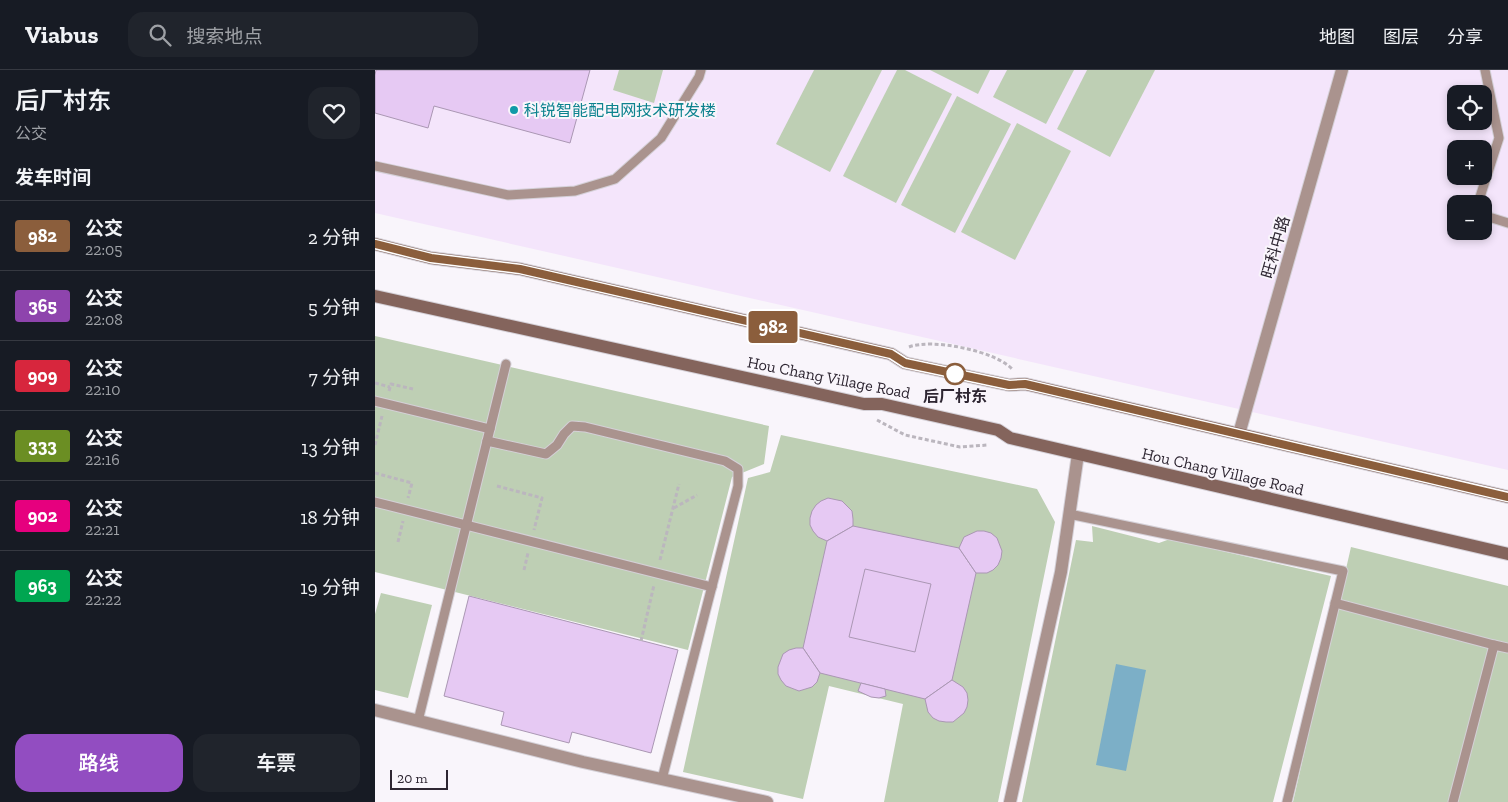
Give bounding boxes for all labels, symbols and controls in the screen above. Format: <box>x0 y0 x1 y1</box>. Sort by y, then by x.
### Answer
search box <box>128 12 478 57</box>
text: Viabus <box>25 20 98 49</box>
icon: search <box>146 21 174 49</box>
text: 搜索地点 <box>186 25 262 48</box>
text: 地图 <box>1319 26 1355 48</box>
text: 图层 <box>1383 26 1419 48</box>
text: 分享 <box>1447 26 1483 48</box>
map controls <box>1447 85 1492 240</box>
button: locate <box>1447 85 1492 130</box>
text: 后厂村东 <box>15 86 111 115</box>
button: heart <box>308 87 360 139</box>
place label: 科锐智能配电网技术研发楼 <box>524 101 716 120</box>
marker: 科锐智能配电网技术研发楼 <box>508 104 520 116</box>
text: 公交 <box>15 124 47 143</box>
button: + <box>1447 140 1492 185</box>
text: 发车时间 <box>15 166 91 189</box>
button: − <box>1447 195 1492 240</box>
street label: 旺科中路 <box>1258 214 1293 281</box>
text: 公交 <box>85 217 123 240</box>
text: 982 <box>28 225 57 247</box>
text: 2 分钟 <box>308 226 360 249</box>
text: 22:05 <box>85 240 122 259</box>
text: 公交 <box>85 287 123 310</box>
text: 365 <box>28 295 57 317</box>
text: 5 分钟 <box>308 296 360 319</box>
text: 22:08 <box>85 310 123 329</box>
line badge: 982 <box>744 311 802 343</box>
text: 982 <box>759 316 788 338</box>
street label: Hou Chang Village Road <box>746 352 912 403</box>
text: 公交 <box>85 357 123 380</box>
marker: 后厂村东 <box>944 363 966 385</box>
text: 909 <box>28 365 57 387</box>
text: 7 分钟 <box>309 366 360 389</box>
text: 22:10 <box>85 380 120 399</box>
place label: 后厂村东 <box>923 387 987 406</box>
text: 公交 <box>85 427 123 450</box>
text: 333 <box>28 435 57 457</box>
text: 13 分钟 <box>301 436 360 459</box>
street label: Hou Chang Village Road <box>1140 444 1306 499</box>
text: 22:16 <box>85 450 120 469</box>
text: 公交 <box>85 497 123 520</box>
text: 902 <box>28 505 57 527</box>
text: 18 分钟 <box>300 506 360 529</box>
text: 22:21 <box>85 520 119 539</box>
text: 公交 <box>85 567 123 590</box>
text: 963 <box>28 575 57 597</box>
text: 19 分钟 <box>300 576 360 599</box>
text: 22:22 <box>85 590 122 609</box>
button: 路线 <box>15 734 183 792</box>
button: 车票 <box>193 734 360 792</box>
scale bar <box>390 767 447 790</box>
text: 20 m <box>397 770 428 787</box>

